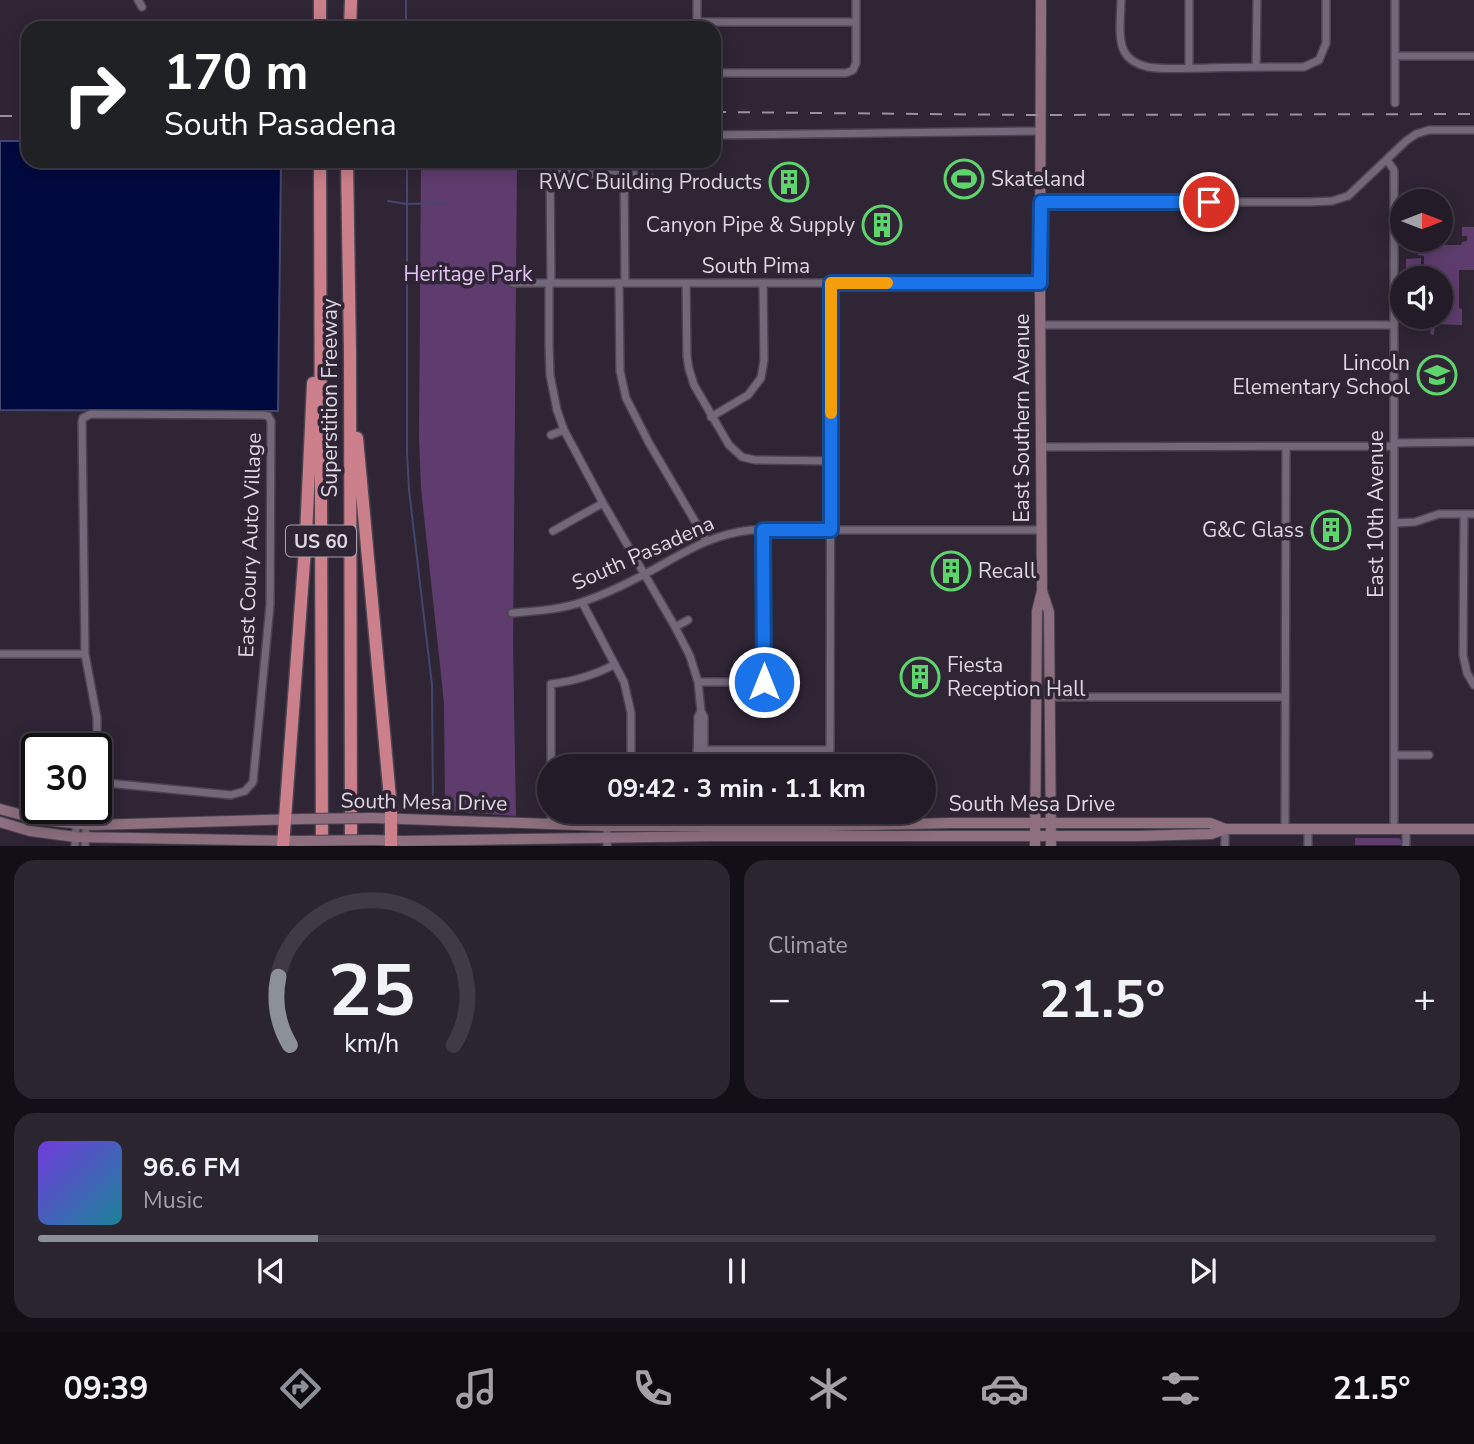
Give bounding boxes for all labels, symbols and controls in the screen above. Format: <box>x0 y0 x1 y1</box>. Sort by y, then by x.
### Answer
text: 170 m <box>164 39 308 106</box>
icon: right <box>49 49 140 140</box>
text: South Pasadena <box>164 103 397 146</box>
sports icon: Skateland <box>943 158 985 200</box>
building icon: RWC Building Products <box>768 161 810 203</box>
place label: Skateland <box>991 165 1085 193</box>
place label: RWC Building Products <box>539 168 762 196</box>
pin <box>1179 172 1239 232</box>
icon: arrive <box>1190 183 1228 221</box>
north arrow <box>1390 189 1452 252</box>
map controls <box>1390 189 1453 329</box>
building icon: Canyon Pipe & Supply <box>861 204 903 246</box>
place label: Canyon Pipe & Supply <box>646 211 855 239</box>
street label: South Pima <box>702 252 810 280</box>
park label: Heritage Park <box>404 260 533 288</box>
button: sound <box>1390 266 1453 329</box>
street label: Superstition Freeway <box>316 298 344 498</box>
street label: East Southern Avenue <box>1008 313 1036 523</box>
place label: Lincoln Elementary School <box>1232 349 1411 401</box>
school or university icon: Lincoln Elementary School <box>1416 354 1458 396</box>
street label: East 10th Avenue <box>1362 430 1390 598</box>
street label: East Coury Auto Village <box>232 432 268 658</box>
street label: South Pasadena <box>568 509 718 597</box>
building icon: G&C Glass <box>1310 509 1352 551</box>
place label: G&C Glass <box>1202 516 1304 544</box>
road number: US 60 <box>286 526 356 556</box>
building icon: Recall <box>930 550 972 592</box>
place label: Recall <box>978 557 1037 585</box>
position arrow <box>727 645 801 719</box>
place label: Fiesta Reception Hall <box>947 651 1086 703</box>
building icon: Fiesta Reception Hall <box>899 656 941 698</box>
speed limit sign: 30 <box>21 733 112 824</box>
text: 09:42 · 3 min · 1.1 km <box>607 771 866 806</box>
street label: South Mesa Drive <box>340 787 508 817</box>
street label: South Mesa Drive <box>949 790 1115 818</box>
text: Climate <box>768 930 848 961</box>
text: 25 <box>328 942 416 1042</box>
text: 21.5° <box>1039 964 1165 1035</box>
text: − <box>768 974 791 1025</box>
text: + <box>1413 974 1436 1025</box>
text: km/h <box>344 1027 400 1061</box>
text: 96.6 FM <box>143 1150 240 1185</box>
text: Music <box>143 1185 203 1216</box>
icon: previous <box>252 1252 290 1290</box>
icon: pause <box>718 1252 756 1290</box>
icon: next <box>1184 1252 1222 1290</box>
icon: directions <box>276 1364 325 1413</box>
icon: music <box>452 1364 501 1413</box>
icon: phone <box>628 1364 677 1413</box>
icon: climate <box>804 1364 853 1413</box>
icon: car <box>980 1364 1029 1413</box>
icon: filters <box>1156 1364 1205 1413</box>
text: 09:39 <box>64 1367 148 1410</box>
text: 21.5° <box>1333 1367 1410 1410</box>

